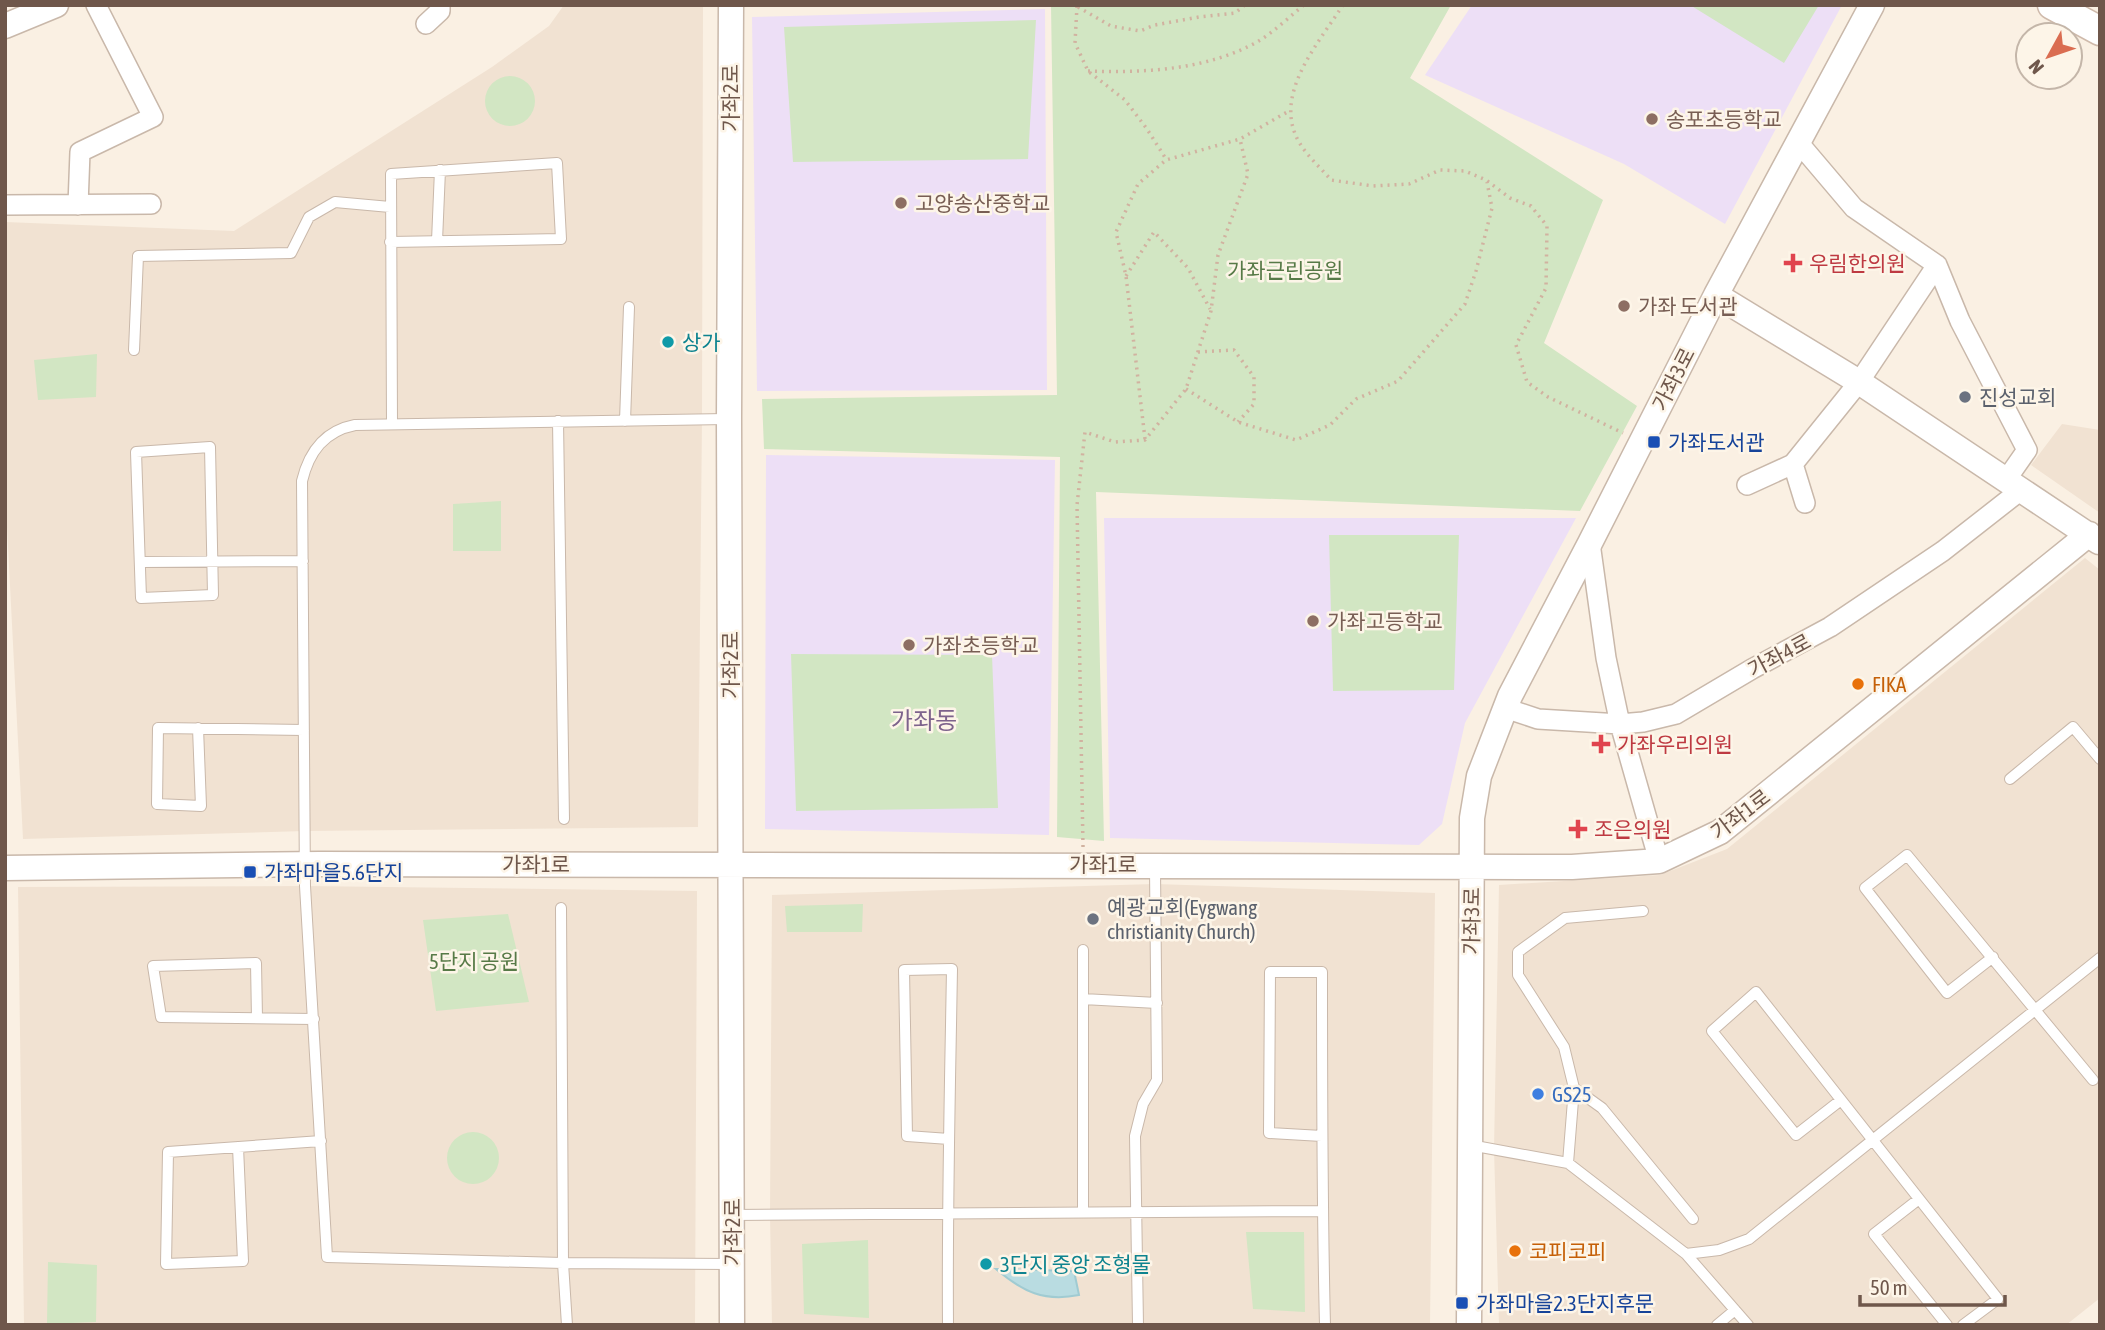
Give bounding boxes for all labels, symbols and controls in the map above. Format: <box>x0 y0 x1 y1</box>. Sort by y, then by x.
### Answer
north arrow <box>2014 21 2084 91</box>
text: N <box>2024 56 2048 78</box>
street label: 가좌2로 <box>718 64 742 132</box>
place label: 송포초등학교 <box>1666 107 1782 131</box>
marker: 송포초등학교 <box>1644 111 1660 127</box>
place label: 고양송산중학교 <box>915 191 1050 215</box>
marker: 고양송산중학교 <box>893 195 909 211</box>
place label: 우림한의원 <box>1809 251 1906 275</box>
marker: 우림한의원 <box>1783 253 1803 273</box>
park label: 가좌근린공원 <box>1227 258 1343 282</box>
place label: 가좌 도서관 <box>1638 294 1737 318</box>
marker: 가좌 도서관 <box>1616 298 1632 314</box>
place label: 상가 <box>682 330 721 354</box>
marker: 상가 <box>660 334 676 350</box>
street label: 가좌3로 <box>1647 343 1699 415</box>
place label: 진성교회 <box>1979 385 2056 409</box>
marker: 진성교회 <box>1957 389 1973 405</box>
place label: 가좌도서관 <box>1668 430 1765 454</box>
marker: 가좌도서관 <box>1646 434 1662 450</box>
place label: 가좌고등학교 <box>1327 609 1443 633</box>
marker: 가좌고등학교 <box>1305 613 1321 629</box>
street label: 가좌4로 <box>1743 628 1815 682</box>
street label: 가좌2로 <box>718 631 742 699</box>
place label: 가좌초등학교 <box>923 633 1039 657</box>
marker: 가좌초등학교 <box>901 637 917 653</box>
place label: FIKA <box>1872 672 1907 696</box>
marker: FIKA <box>1850 676 1866 692</box>
district label: 가좌동 <box>891 707 957 734</box>
place label: 가좌우리의원 <box>1617 732 1733 756</box>
marker: 가좌우리의원 <box>1591 734 1611 754</box>
street label: 가좌1로 <box>1706 784 1774 844</box>
place label: 조은의원 <box>1594 817 1671 841</box>
marker: 조은의원 <box>1568 819 1588 839</box>
street label: 가좌1로 <box>502 852 570 876</box>
street label: 가좌1로 <box>1069 852 1137 876</box>
place label: 가좌마을5.6단지 <box>264 860 403 884</box>
marker: 가좌마을5.6단지 <box>242 864 258 880</box>
street label: 가좌3로 <box>1458 887 1484 955</box>
place label: 예광교회(Eygwang christianity Church) <box>1107 895 1257 943</box>
marker: 예광교회(Eygwang christianity Church) <box>1085 911 1101 927</box>
park label: 5단지 공원 <box>429 949 519 973</box>
place label: GS25 <box>1552 1082 1592 1106</box>
marker: GS25 <box>1530 1086 1546 1102</box>
street label: 가좌2로 <box>720 1198 744 1266</box>
place label: 코피코피 <box>1529 1239 1606 1263</box>
marker: 코피코피 <box>1507 1243 1523 1259</box>
place label: 3단지 중앙 조형물 <box>1000 1252 1151 1276</box>
marker: 3단지 중앙 조형물 <box>978 1256 994 1272</box>
scale bar <box>1860 1264 2005 1308</box>
text: 50 m <box>1870 1275 1908 1299</box>
place label: 가좌마을2.3단지후문 <box>1476 1291 1654 1315</box>
marker: 가좌마을2.3단지후문 <box>1454 1295 1470 1311</box>

